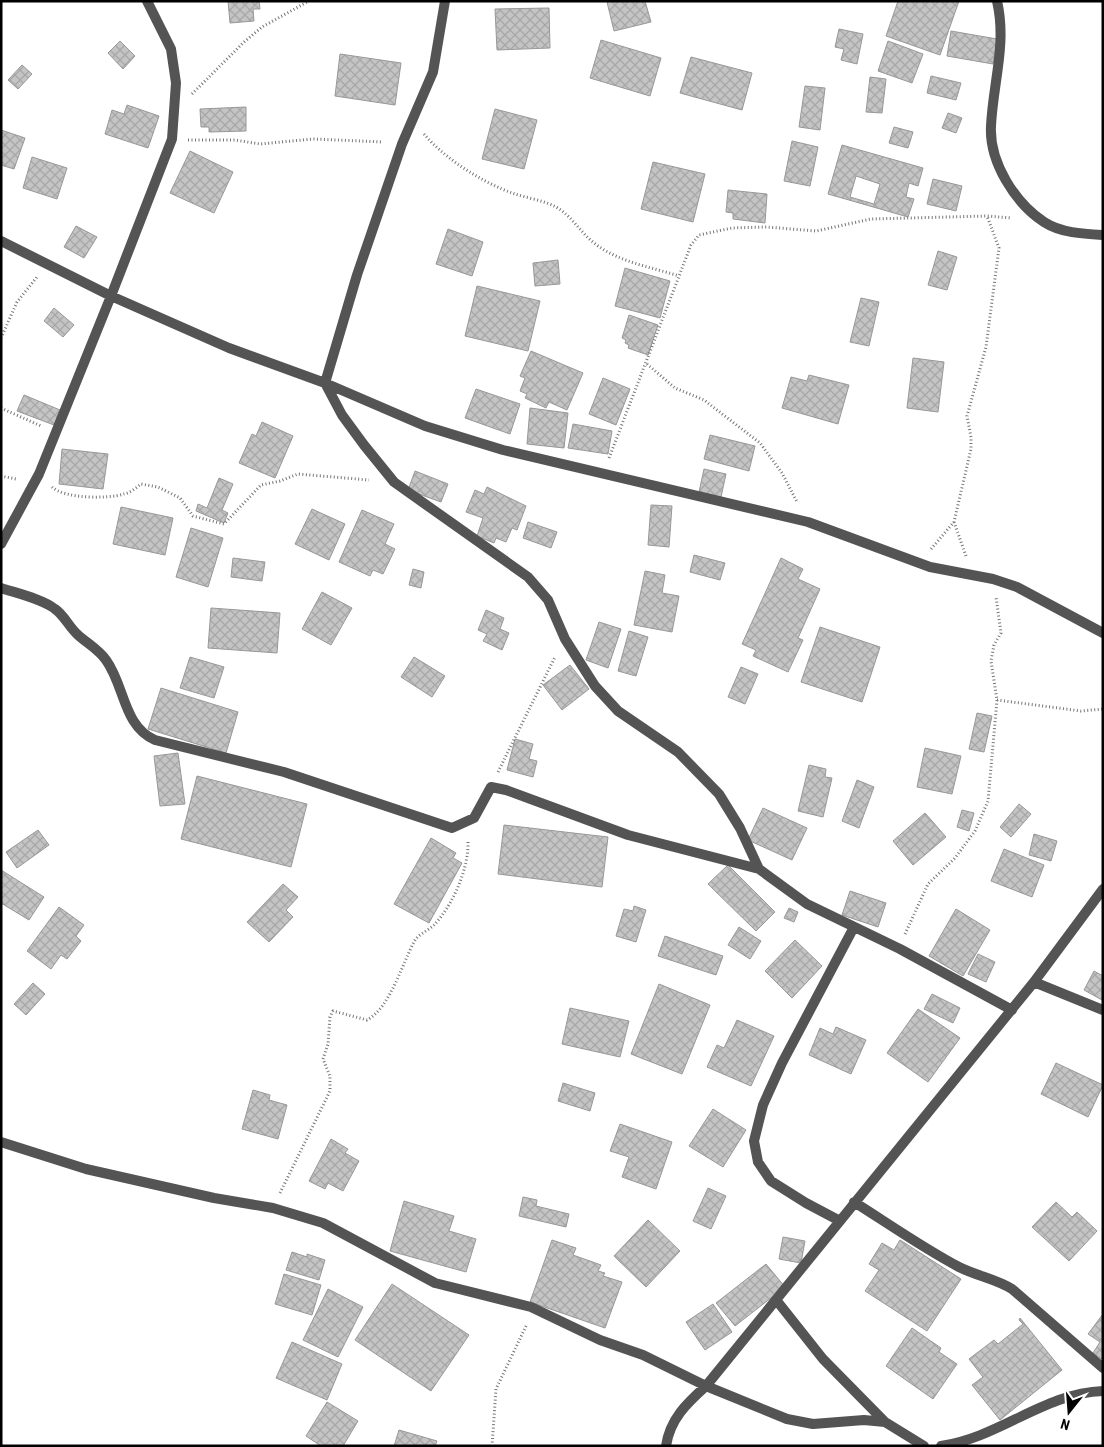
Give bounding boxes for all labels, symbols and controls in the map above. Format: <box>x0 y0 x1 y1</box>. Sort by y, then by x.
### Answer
north arrow <box>1044 1387 1094 1437</box>
text: N <box>1059 1416 1072 1433</box>

